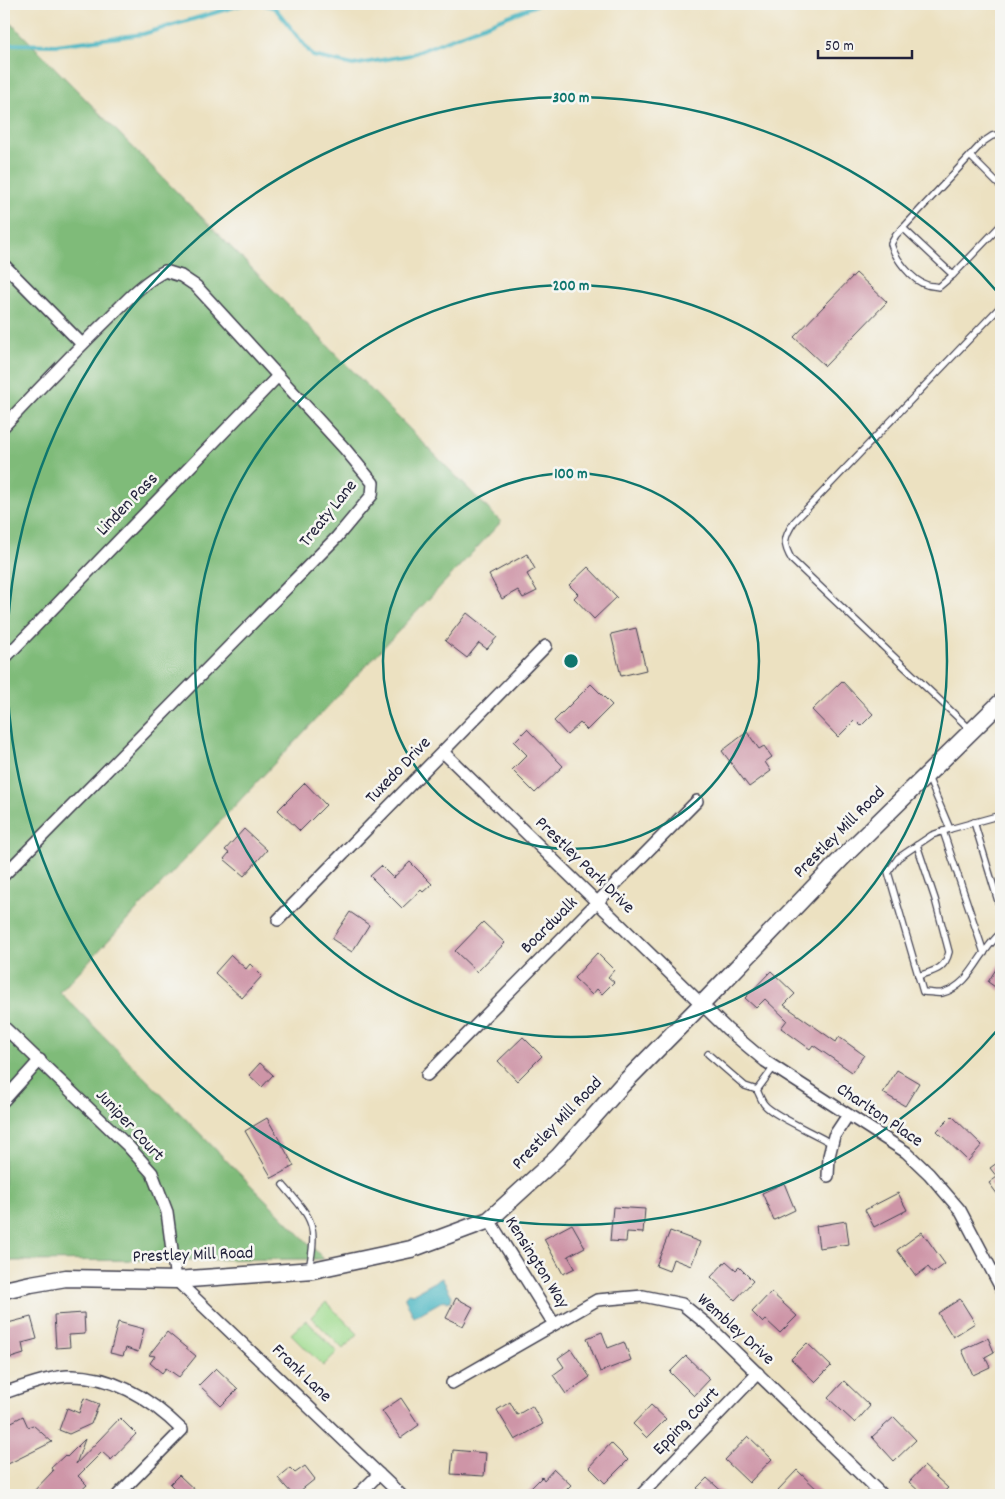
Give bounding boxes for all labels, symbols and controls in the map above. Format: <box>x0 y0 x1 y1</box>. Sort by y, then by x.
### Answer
scale bar <box>818 28 911 60</box>
text: 50 m <box>825 36 854 58</box>
text: 300 m <box>553 88 589 110</box>
text: 200 m <box>553 276 589 298</box>
text: 100 m <box>554 464 588 486</box>
street label: Linden Pass <box>91 468 165 542</box>
street label: Treaty Lane <box>294 475 364 553</box>
centre of rings <box>562 652 580 670</box>
street label: Tuxedo Drive <box>361 732 438 810</box>
street label: Prestley Mill Road <box>788 781 892 885</box>
street label: Prestley Park Drive <box>529 812 640 920</box>
street label: Boardwalk <box>516 892 584 960</box>
street label: Prestley Mill Road <box>507 1072 609 1176</box>
street label: Charlton Place <box>831 1078 927 1154</box>
street label: Juniper Court <box>89 1084 169 1168</box>
street label: Kensington Way <box>498 1212 575 1315</box>
street label: Prestley Mill Road <box>132 1241 254 1271</box>
street label: Wembley Drive <box>691 1288 779 1372</box>
street label: Frank Lane <box>265 1339 337 1409</box>
street label: Epping Court <box>648 1382 726 1462</box>

